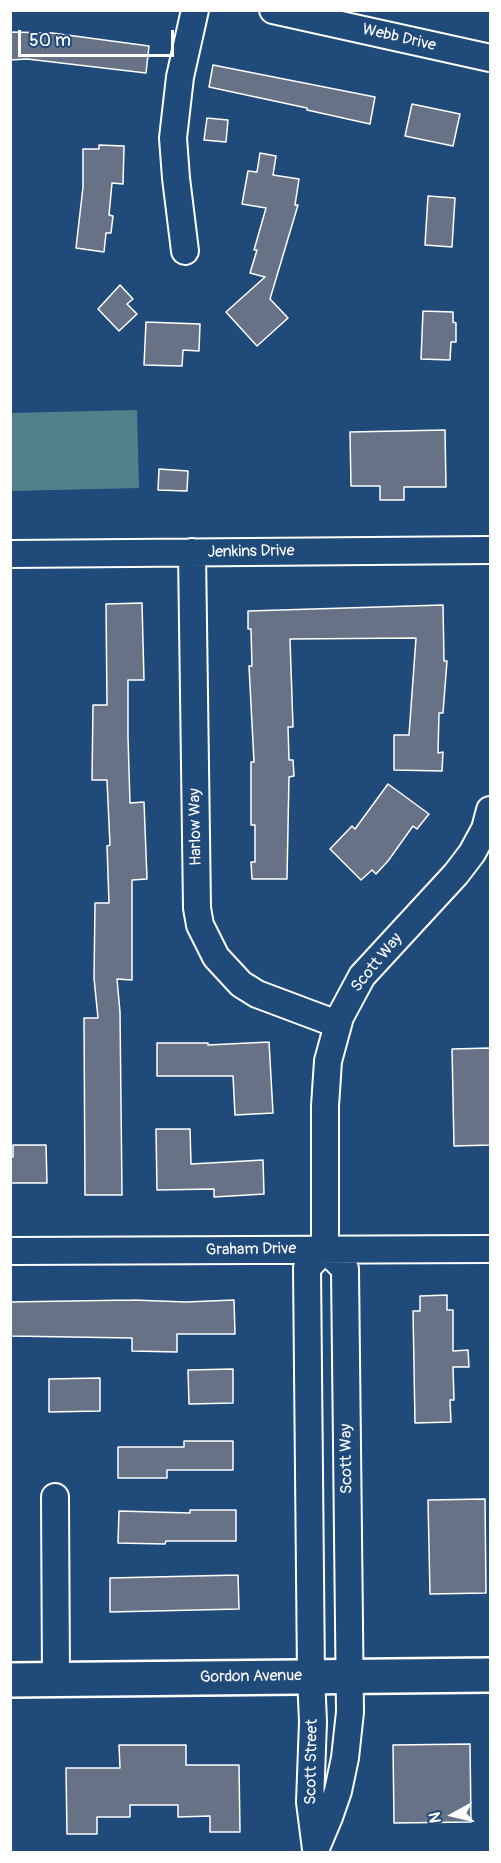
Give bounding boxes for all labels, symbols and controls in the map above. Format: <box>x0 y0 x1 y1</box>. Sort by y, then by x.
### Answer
scale bar <box>21 18 177 56</box>
street label: Webb Drive <box>360 20 438 56</box>
text: 50 m <box>29 29 71 52</box>
street label: Jenkins Drive <box>207 542 295 562</box>
street label: Harlow Way <box>186 788 206 866</box>
street label: Scott Way <box>347 930 407 996</box>
street label: Graham Drive <box>206 1240 296 1260</box>
street label: Scott Way <box>337 1424 357 1494</box>
street label: Gordon Avenue <box>200 1667 302 1687</box>
street label: Scott Street <box>302 1719 322 1805</box>
north arrow <box>423 1785 483 1845</box>
text: N <box>425 1811 446 1824</box>

